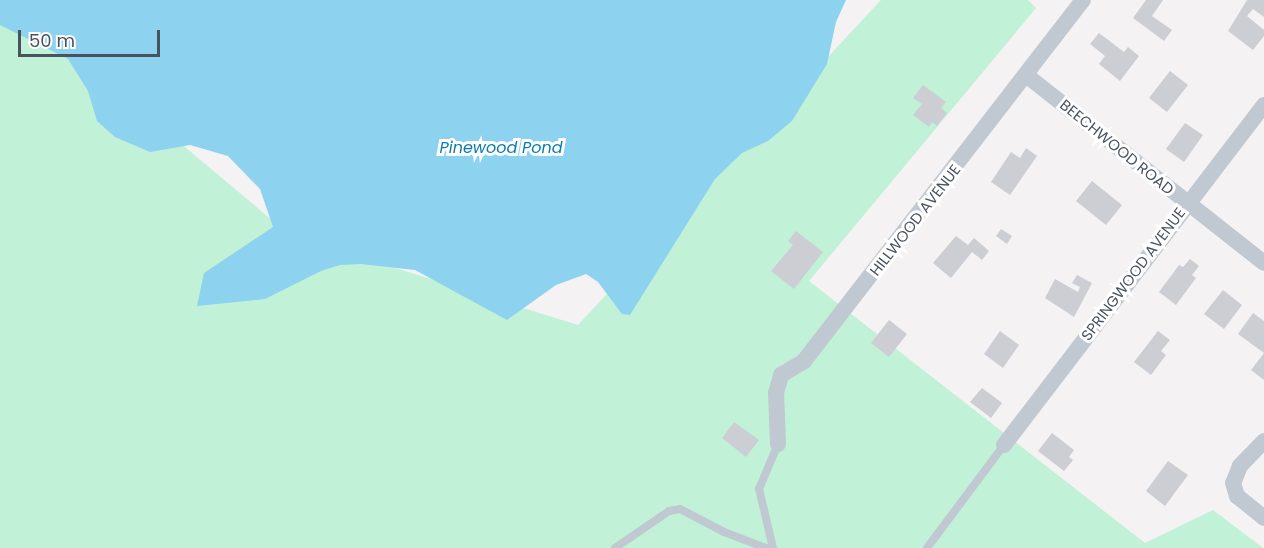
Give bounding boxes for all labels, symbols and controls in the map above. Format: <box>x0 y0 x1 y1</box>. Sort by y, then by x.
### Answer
scale bar <box>21 18 164 56</box>
text: 50 m <box>29 28 75 53</box>
street label: BEECHWOOD ROAD <box>1057 96 1177 198</box>
water label: Pinewood Pond <box>439 138 563 158</box>
street label: HILLWOOD AVENUE <box>866 161 964 279</box>
street label: SPRINGWOOD AVENUE <box>1077 204 1189 344</box>

